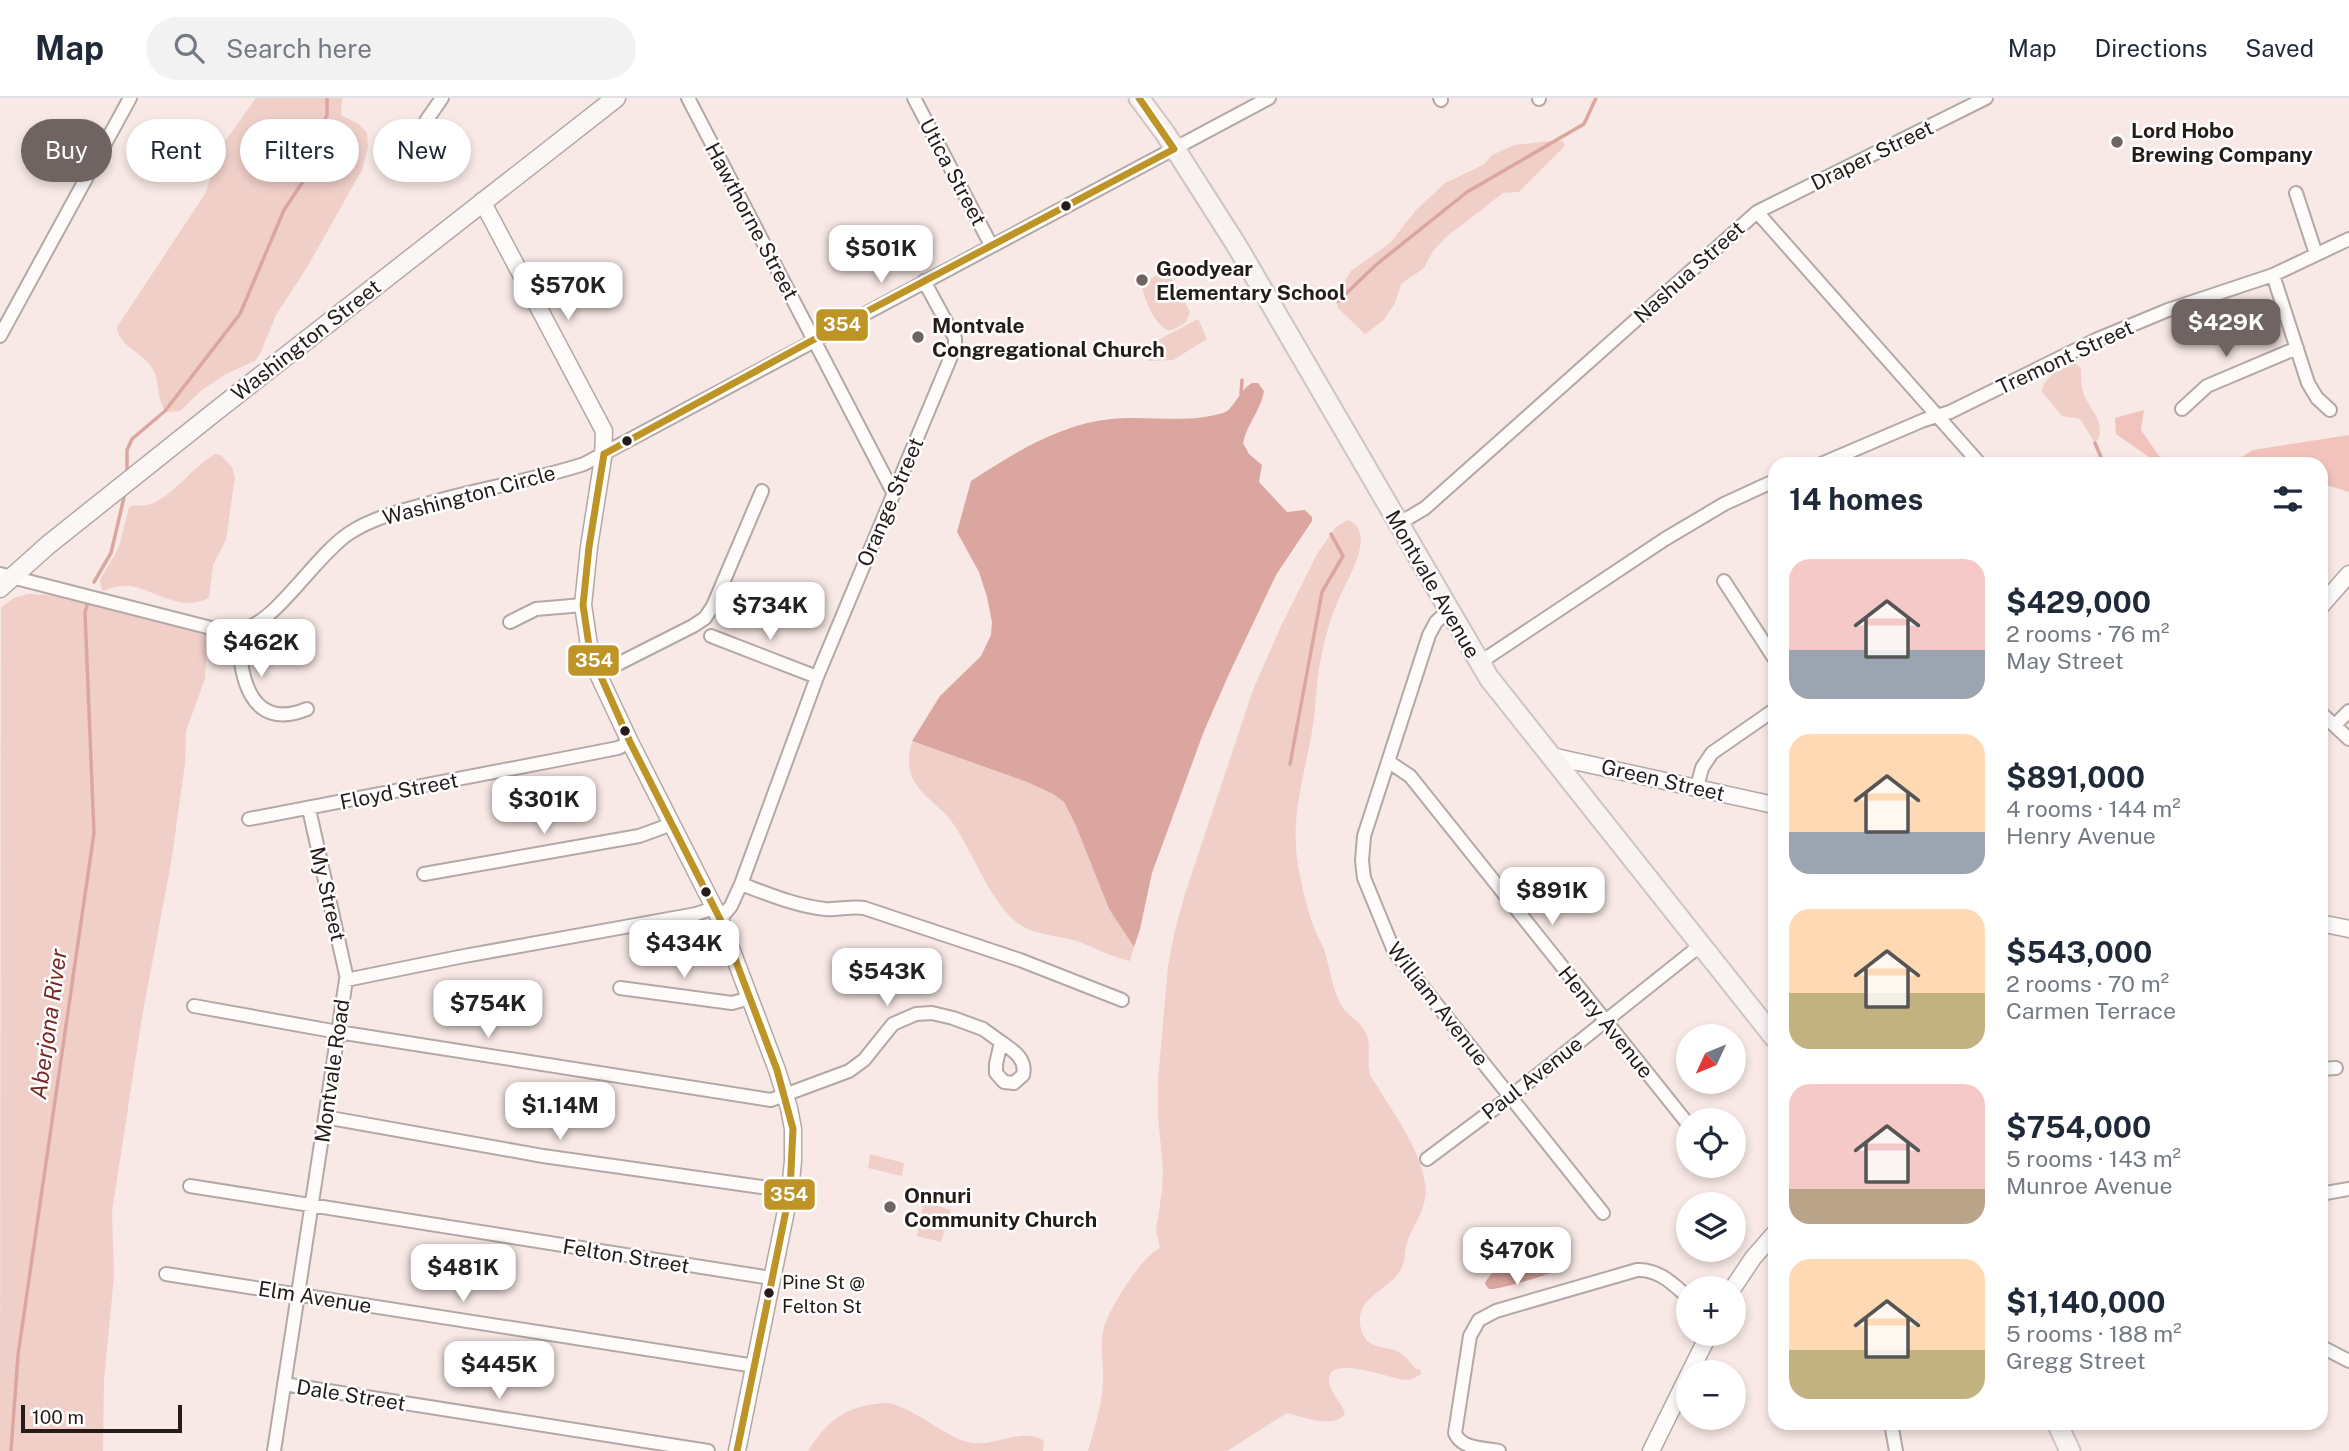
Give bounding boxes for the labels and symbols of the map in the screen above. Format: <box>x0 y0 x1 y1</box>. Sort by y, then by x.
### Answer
street label: Utica Street <box>914 114 992 230</box>
street label: Draper Street <box>1807 115 1937 195</box>
place label: Lord Hobo Brewing Company <box>2131 118 2313 167</box>
marker: Lord Hobo Brewing Company <box>2109 134 2125 150</box>
street label: Hawthorne Street <box>700 138 804 304</box>
unlabelled marker <box>1059 199 1073 213</box>
street label: Nashua Street <box>1629 216 1749 328</box>
pin: $501K <box>832 226 930 285</box>
place label: Goodyear Elementary School <box>1156 256 1346 305</box>
pin: $570K <box>519 262 617 322</box>
marker: Goodyear Elementary School <box>1134 272 1150 288</box>
street label: Washington Street <box>226 274 386 406</box>
pin: $429K <box>2177 300 2275 359</box>
line badge: 354 <box>815 308 869 342</box>
text: 354 <box>823 313 861 335</box>
place label: Montvale Congregational Church <box>932 313 1165 362</box>
street label: Tremont Street <box>1993 314 2137 400</box>
marker: Montvale Congregational Church <box>910 329 926 345</box>
unlabelled marker <box>620 434 634 448</box>
street label: Orange Street <box>852 434 928 570</box>
street label: Washington Circle <box>380 460 558 530</box>
street label: Montvale Avenue <box>1380 505 1486 663</box>
pin: $734K <box>721 582 819 642</box>
pin: $462K <box>212 620 310 679</box>
line badge: 354 <box>567 644 620 677</box>
text: 354 <box>575 649 613 671</box>
unlabelled marker <box>618 724 632 738</box>
street label: Green Street <box>1599 754 1727 806</box>
street label: Floyd Street <box>338 767 460 815</box>
pin: $301K <box>495 776 593 836</box>
street label: My Street <box>305 844 351 944</box>
pin: $891K <box>1503 868 1601 927</box>
unlabelled marker <box>699 885 713 899</box>
pin: $434K <box>635 920 733 980</box>
street label: William Avenue <box>1382 937 1494 1071</box>
water label: Aberjona River <box>24 947 72 1101</box>
pin: $543K <box>838 948 936 1008</box>
street label: Henry Avenue <box>1553 961 1659 1083</box>
pin: $754K <box>439 981 537 1040</box>
street label: Montvale Road <box>310 998 354 1144</box>
north arrow <box>1676 1024 1746 1094</box>
street label: Paul Avenue <box>1477 1031 1587 1125</box>
pin: $1.14M <box>503 1082 617 1142</box>
line badge: 354 <box>763 1178 816 1211</box>
text: 354 <box>770 1183 808 1205</box>
place label: Onnuri Community Church <box>904 1183 1097 1232</box>
marker: Onnuri Community Church <box>882 1199 898 1215</box>
pin: $470K <box>1468 1228 1566 1287</box>
street label: Felton Street <box>561 1234 691 1278</box>
pin: $481K <box>414 1244 512 1304</box>
place label: Pine St @ Felton St <box>782 1271 865 1317</box>
street label: Elm Avenue <box>257 1276 373 1318</box>
marker: Pine St @ Felton St <box>762 1286 776 1300</box>
pin: $445K <box>450 1342 548 1401</box>
street label: Dale Street <box>295 1374 407 1416</box>
scale bar <box>21 1402 182 1434</box>

